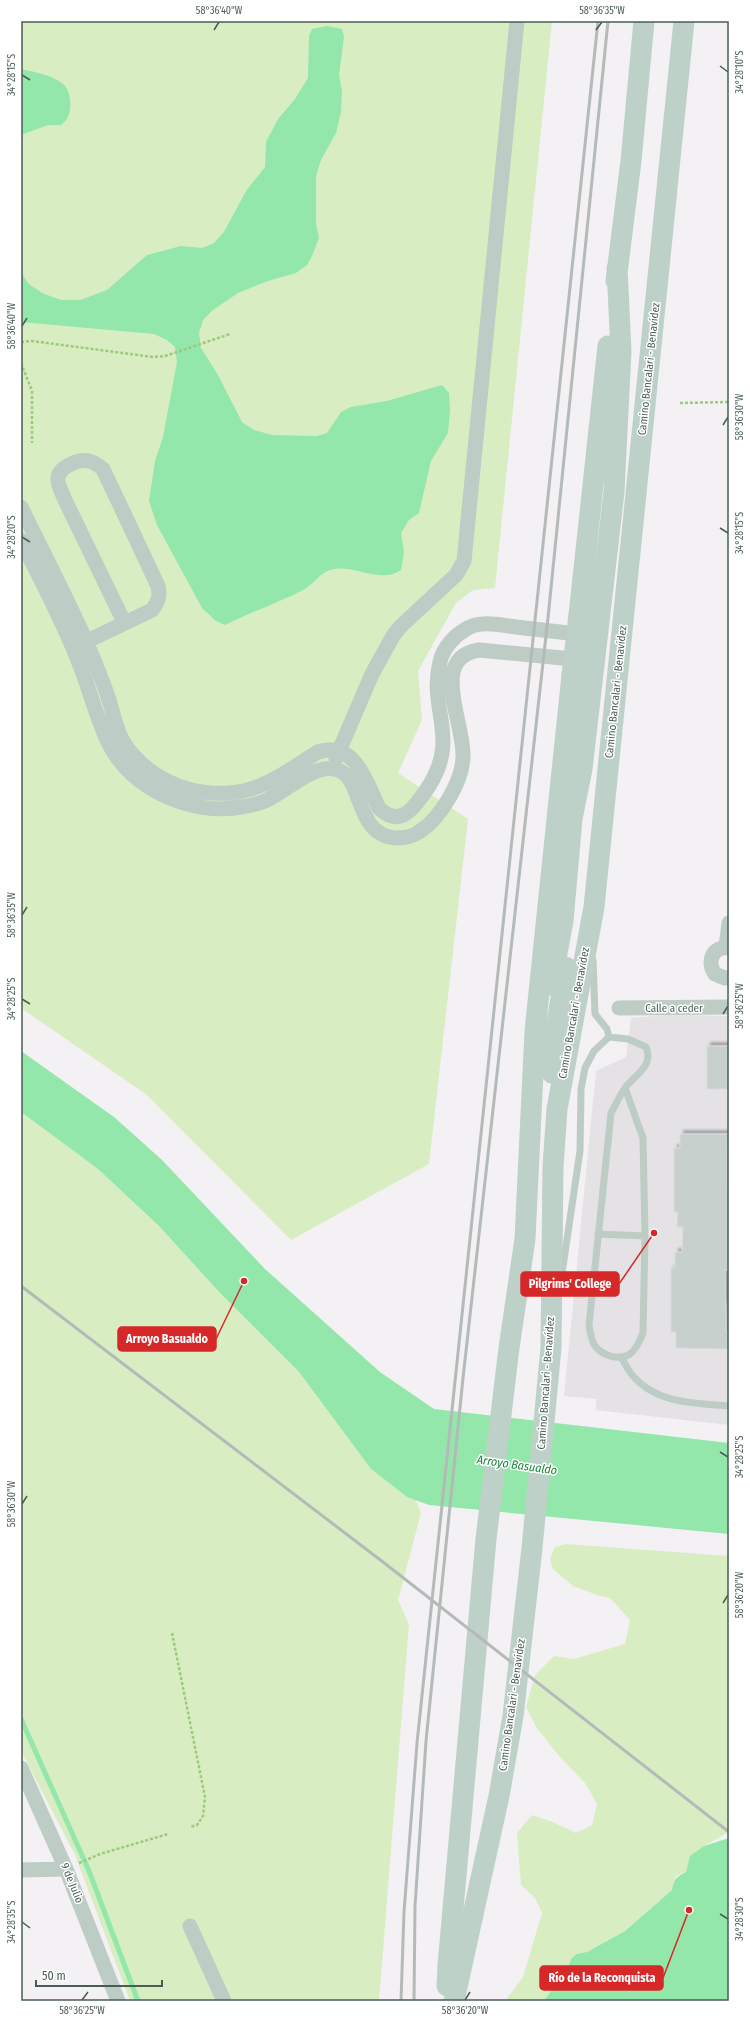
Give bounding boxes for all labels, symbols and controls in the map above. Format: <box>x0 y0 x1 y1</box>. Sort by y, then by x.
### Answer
text: 58°36'40"W <box>196 5 243 17</box>
text: 58°36'35"W <box>579 5 625 17</box>
text: 34°28'10"S <box>734 50 746 94</box>
text: 34°28'15"S <box>6 54 18 96</box>
street label: Camino Bancalari - Benavídez <box>636 301 662 436</box>
text: 58°36'40"W <box>6 302 18 349</box>
text: 58°36'30"W <box>734 393 746 440</box>
text: 34°28'15"S <box>734 512 746 554</box>
text: 34°28'20"S <box>6 515 18 559</box>
street label: Camino Bancalari - Benavídez <box>603 624 629 759</box>
text: 58°36'35"W <box>6 892 18 938</box>
street label: Camino Bancalari - Benavídez <box>556 946 592 1080</box>
text: 34°28'25"S <box>6 978 18 1020</box>
text: 58°36'25"W <box>734 983 746 1029</box>
street label: Calle a ceder <box>645 1002 703 1015</box>
callout: Pilgrims' College <box>521 1272 619 1296</box>
text: Pilgrims' College <box>529 1277 611 1291</box>
street label: Camino Bancalari - Benavídez <box>535 1315 557 1450</box>
callout: Arroyo Basualdo <box>118 1327 216 1351</box>
text: Arroyo Basualdo <box>125 1332 209 1346</box>
text: 34°28'25"S <box>734 1436 746 1478</box>
water label: Arroyo Basualdo <box>475 1452 558 1478</box>
text: 58°36'30"W <box>6 1480 18 1527</box>
text: 58°36'20"W <box>734 1571 746 1618</box>
street label: Camino Bancalari - Benavídez <box>496 1638 528 1772</box>
street label: 9 de Julio <box>58 1861 86 1905</box>
text: 34°28'30"S <box>734 1897 746 1941</box>
text: 34°28'35"S <box>6 1901 18 1943</box>
scale bar <box>36 1962 162 1988</box>
callout: Río de la Reconquista <box>540 1966 663 1990</box>
text: 50 m <box>42 1969 66 1983</box>
text: Río de la Reconquista <box>548 1971 656 1985</box>
text: 58°36'25"W <box>59 2005 105 2017</box>
text: 58°36'20"W <box>442 2005 489 2017</box>

